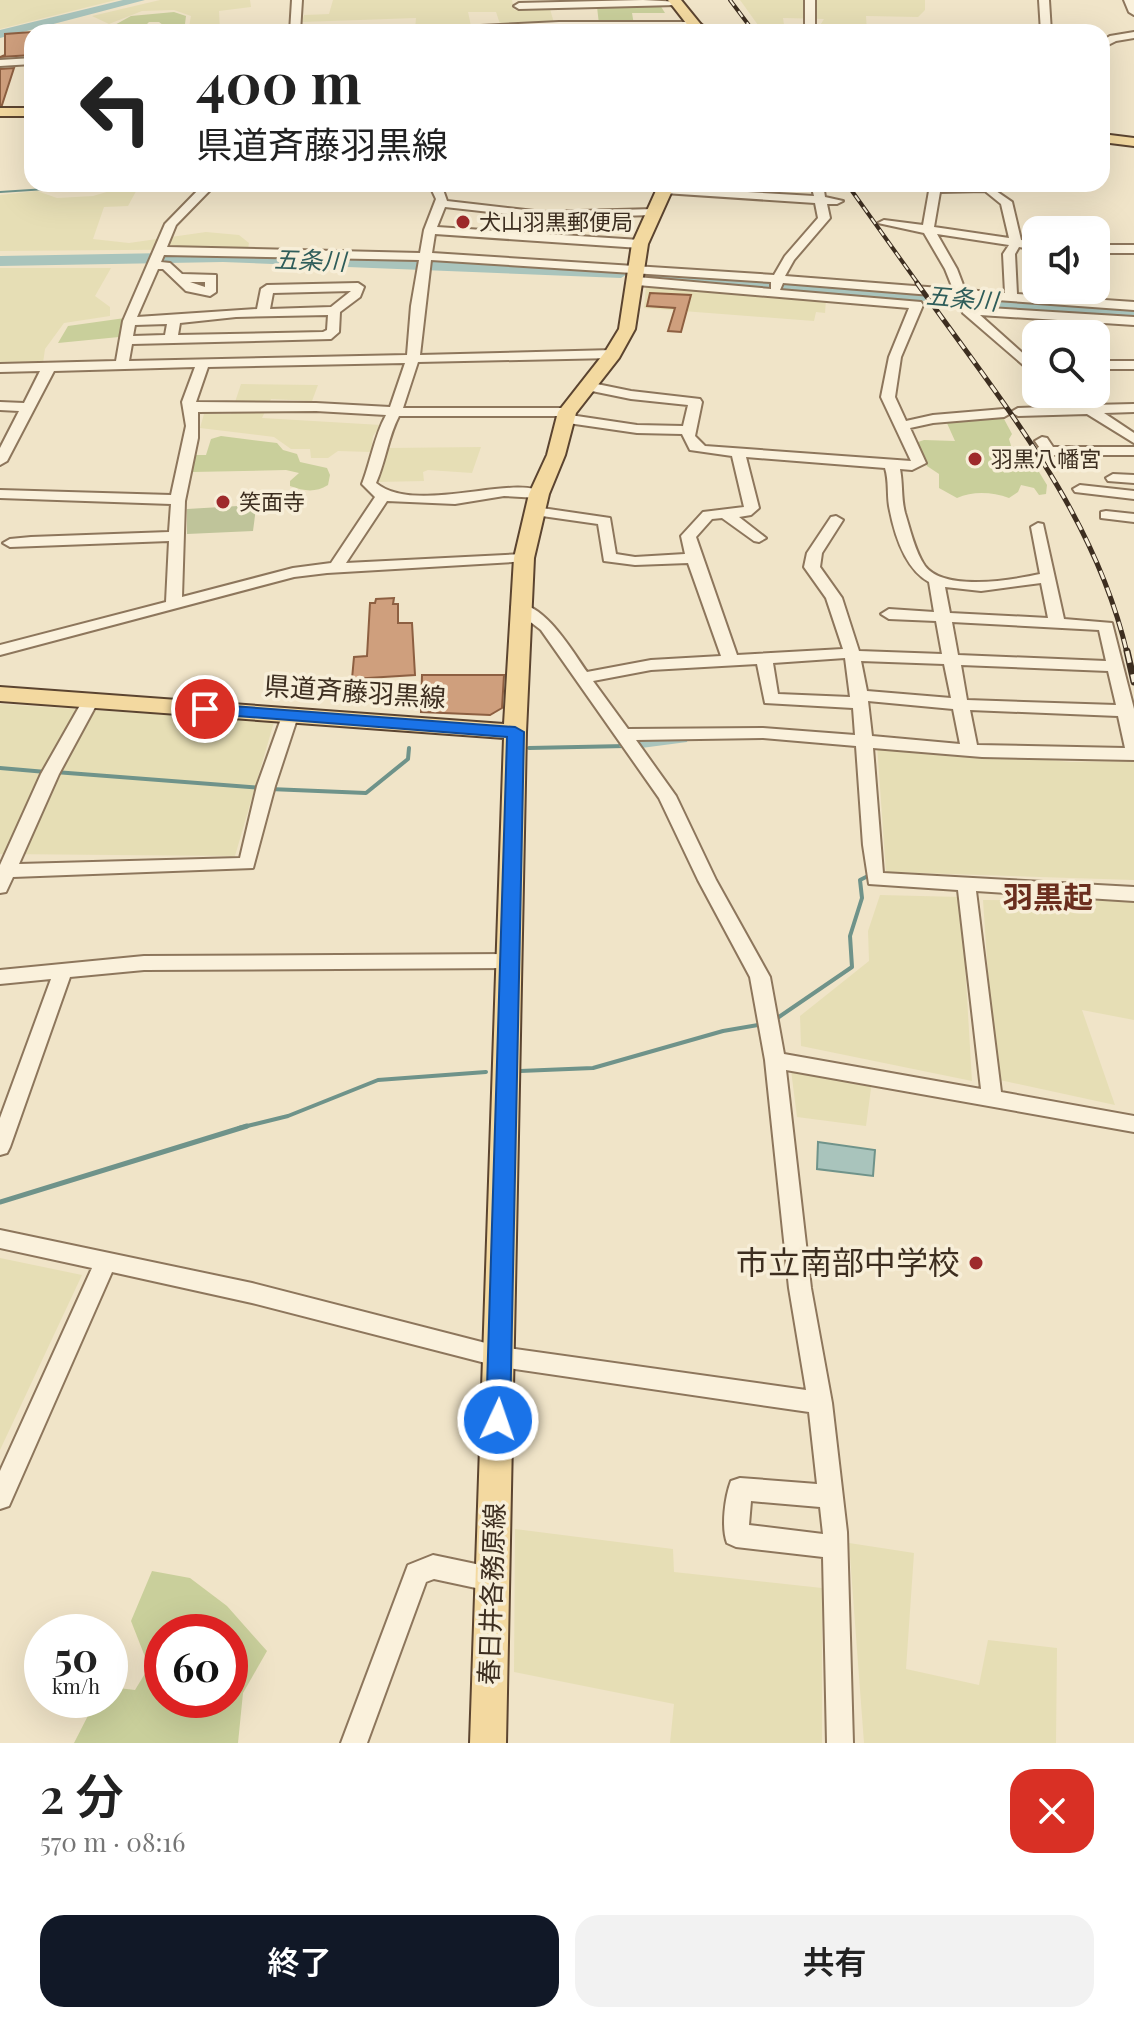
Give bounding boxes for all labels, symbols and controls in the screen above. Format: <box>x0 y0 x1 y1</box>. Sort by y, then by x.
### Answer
text: 400 m <box>196 44 362 119</box>
icon: left <box>64 56 168 160</box>
text: 県道斉藤羽黒線 <box>196 119 448 167</box>
place label: 犬山羽黒郵便局 <box>479 206 633 236</box>
marker: 犬山羽黒郵便局 <box>454 213 472 231</box>
map controls <box>1022 216 1110 408</box>
button: sound <box>1022 216 1110 304</box>
water label: 五条川 <box>274 242 350 276</box>
water label: 五条川 <box>925 278 1002 316</box>
button: search <box>1022 320 1110 408</box>
place label: 羽黒八幡宮 <box>991 443 1101 473</box>
marker: 羽黒八幡宮 <box>966 450 984 468</box>
place label: 笑面寺 <box>239 486 305 516</box>
marker: 笑面寺 <box>214 493 232 511</box>
street label: 県道斉藤羽黒線 <box>263 667 447 714</box>
pin <box>171 675 239 743</box>
icon: arrive <box>183 687 227 731</box>
district label: 羽黒起 <box>1003 876 1093 916</box>
place label: 市立南部中学校 <box>736 1239 960 1282</box>
marker: 市立南部中学校 <box>967 1254 985 1272</box>
position arrow <box>456 1378 540 1462</box>
street label: 春日井各務原線 <box>470 1502 511 1686</box>
speed limit sign: 60 <box>144 1614 248 1718</box>
text: 50 <box>54 1629 98 1682</box>
text: km/h <box>52 1672 100 1699</box>
text: 2 分 <box>40 1762 124 1826</box>
button: close <box>1010 1769 1094 1853</box>
text: 570 m · 08:16 <box>40 1824 185 1859</box>
button: 終了 <box>40 1915 559 2007</box>
button: 共有 <box>575 1915 1094 2007</box>

